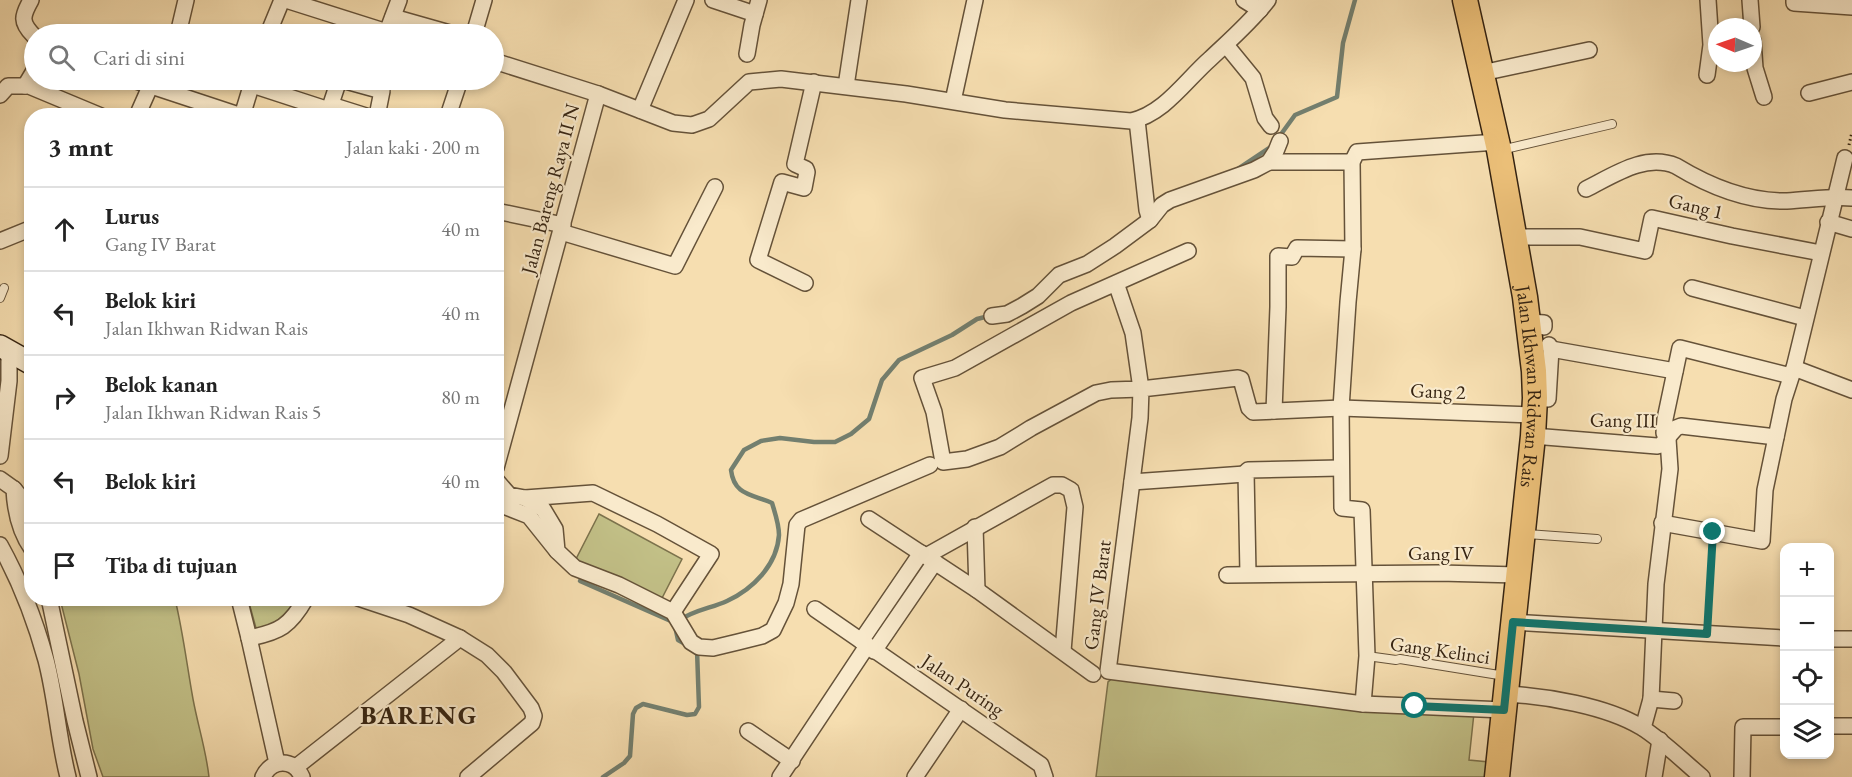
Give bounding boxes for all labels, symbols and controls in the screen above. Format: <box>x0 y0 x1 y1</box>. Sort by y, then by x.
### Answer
north arrow <box>1708 18 1762 72</box>
search box <box>24 24 504 90</box>
icon: search <box>45 41 78 74</box>
text: Cari di sini <box>93 43 185 72</box>
street label: Jalan Bareng Raya II N <box>514 101 585 279</box>
text: 3 mnt <box>48 130 113 164</box>
text: Jalan kaki · 200 m <box>346 134 480 160</box>
street label: Gang 1 <box>1666 187 1726 225</box>
text: Lurus <box>105 202 159 231</box>
icon: ahead <box>48 213 81 246</box>
text: 40 m <box>441 216 480 242</box>
text: Gang IV Barat <box>105 231 216 257</box>
street label: Jalan Ikhwan Ridwan Rais <box>1510 281 1548 489</box>
text: Belok kiri <box>105 286 196 315</box>
icon: left <box>48 297 81 330</box>
text: 40 m <box>441 300 480 326</box>
text: Jalan Ikhwan Ridwan Rais <box>105 315 308 341</box>
text: Belok kanan <box>105 370 218 399</box>
street label: Gang 2 <box>1410 377 1467 405</box>
icon: right <box>48 381 81 414</box>
text: 80 m <box>441 384 480 410</box>
text: Jalan Ikhwan Ridwan Rais 5 <box>105 399 321 425</box>
street label: Gang III <box>1590 406 1657 434</box>
icon: left <box>48 465 81 498</box>
text: Belok kiri <box>105 467 196 496</box>
text: 40 m <box>441 468 480 494</box>
route end <box>1699 518 1725 544</box>
street label: Gang IV Barat <box>1077 538 1117 652</box>
street label: Gang IV <box>1408 540 1475 566</box>
map controls <box>1780 543 1834 759</box>
button: + <box>1780 543 1834 597</box>
icon: arrive <box>48 549 81 582</box>
text: Tiba di tujuan <box>105 551 237 580</box>
button: − <box>1780 597 1834 651</box>
street label: Gang Kelinci <box>1388 630 1492 670</box>
street label: Jalan Puring <box>915 647 1010 722</box>
button: locate <box>1780 651 1834 705</box>
route start <box>1401 692 1427 718</box>
district label: BARENG <box>360 698 478 732</box>
button: layers <box>1780 705 1834 759</box>

